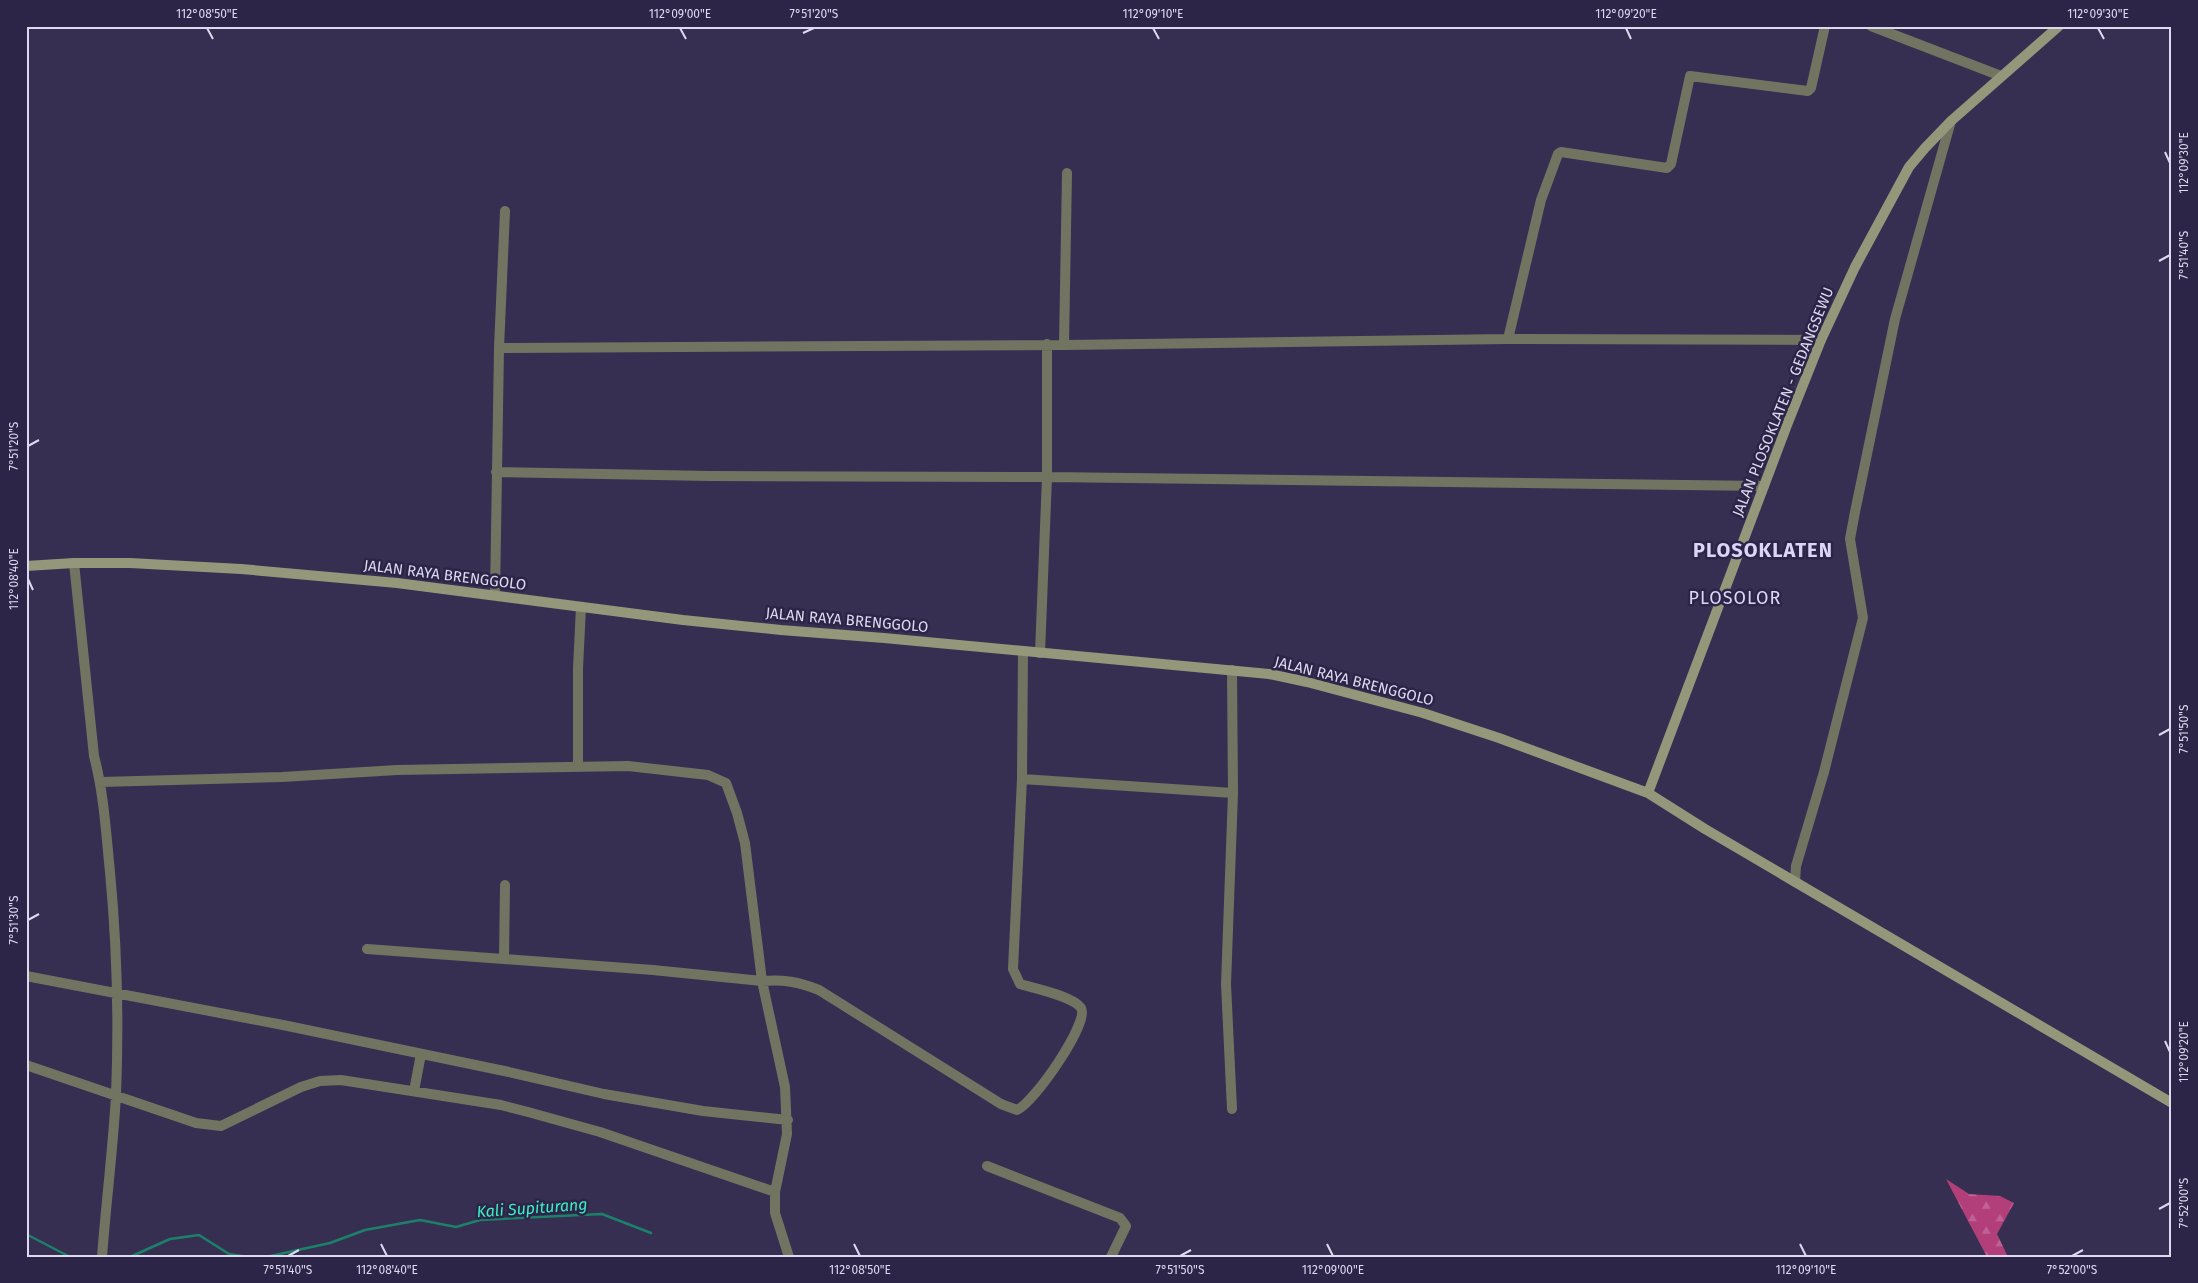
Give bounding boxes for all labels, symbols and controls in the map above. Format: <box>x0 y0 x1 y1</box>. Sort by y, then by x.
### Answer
text: 112°08'50"E <box>176 7 238 21</box>
text: 112°09'00"E <box>649 7 711 21</box>
text: 7°51'20"S <box>790 7 839 21</box>
text: 112°09'10"E <box>1123 7 1183 21</box>
text: 112°09'20"E <box>1595 7 1657 21</box>
text: 112°09'30"E <box>2067 7 2129 21</box>
text: 112°09'30"E <box>2177 132 2191 194</box>
text: 7°51'40"S <box>2177 230 2191 279</box>
street label: JALAN PLOSOKLATEN - GEDANGSEWU <box>1729 285 1837 519</box>
text: 7°51'20"S <box>7 421 21 470</box>
district label: PLOSOKLATEN <box>1693 538 1833 562</box>
text: 112°08'40"E <box>7 548 21 610</box>
street label: JALAN RAYA BRENGGOLO <box>363 556 527 594</box>
district label: PLOSOLOR <box>1689 587 1781 609</box>
street label: JALAN RAYA BRENGGOLO <box>765 604 929 636</box>
street label: JALAN RAYA BRENGGOLO <box>1273 652 1435 710</box>
text: 7°51'50"S <box>2177 704 2191 753</box>
text: 7°51'30"S <box>7 895 21 944</box>
text: 112°09'20"E <box>2177 1021 2191 1083</box>
text: 7°52'00"S <box>2177 1177 2191 1228</box>
water label: Kali Supiturang <box>476 1195 588 1221</box>
text: 7°51'40"S <box>264 1263 313 1277</box>
text: 112°08'40"E <box>356 1263 418 1277</box>
text: 112°08'50"E <box>829 1263 891 1277</box>
text: 7°51'50"S <box>1156 1263 1205 1277</box>
text: 112°09'00"E <box>1302 1263 1364 1277</box>
text: 112°09'10"E <box>1776 1263 1836 1277</box>
text: 7°52'00"S <box>2047 1263 2098 1277</box>

